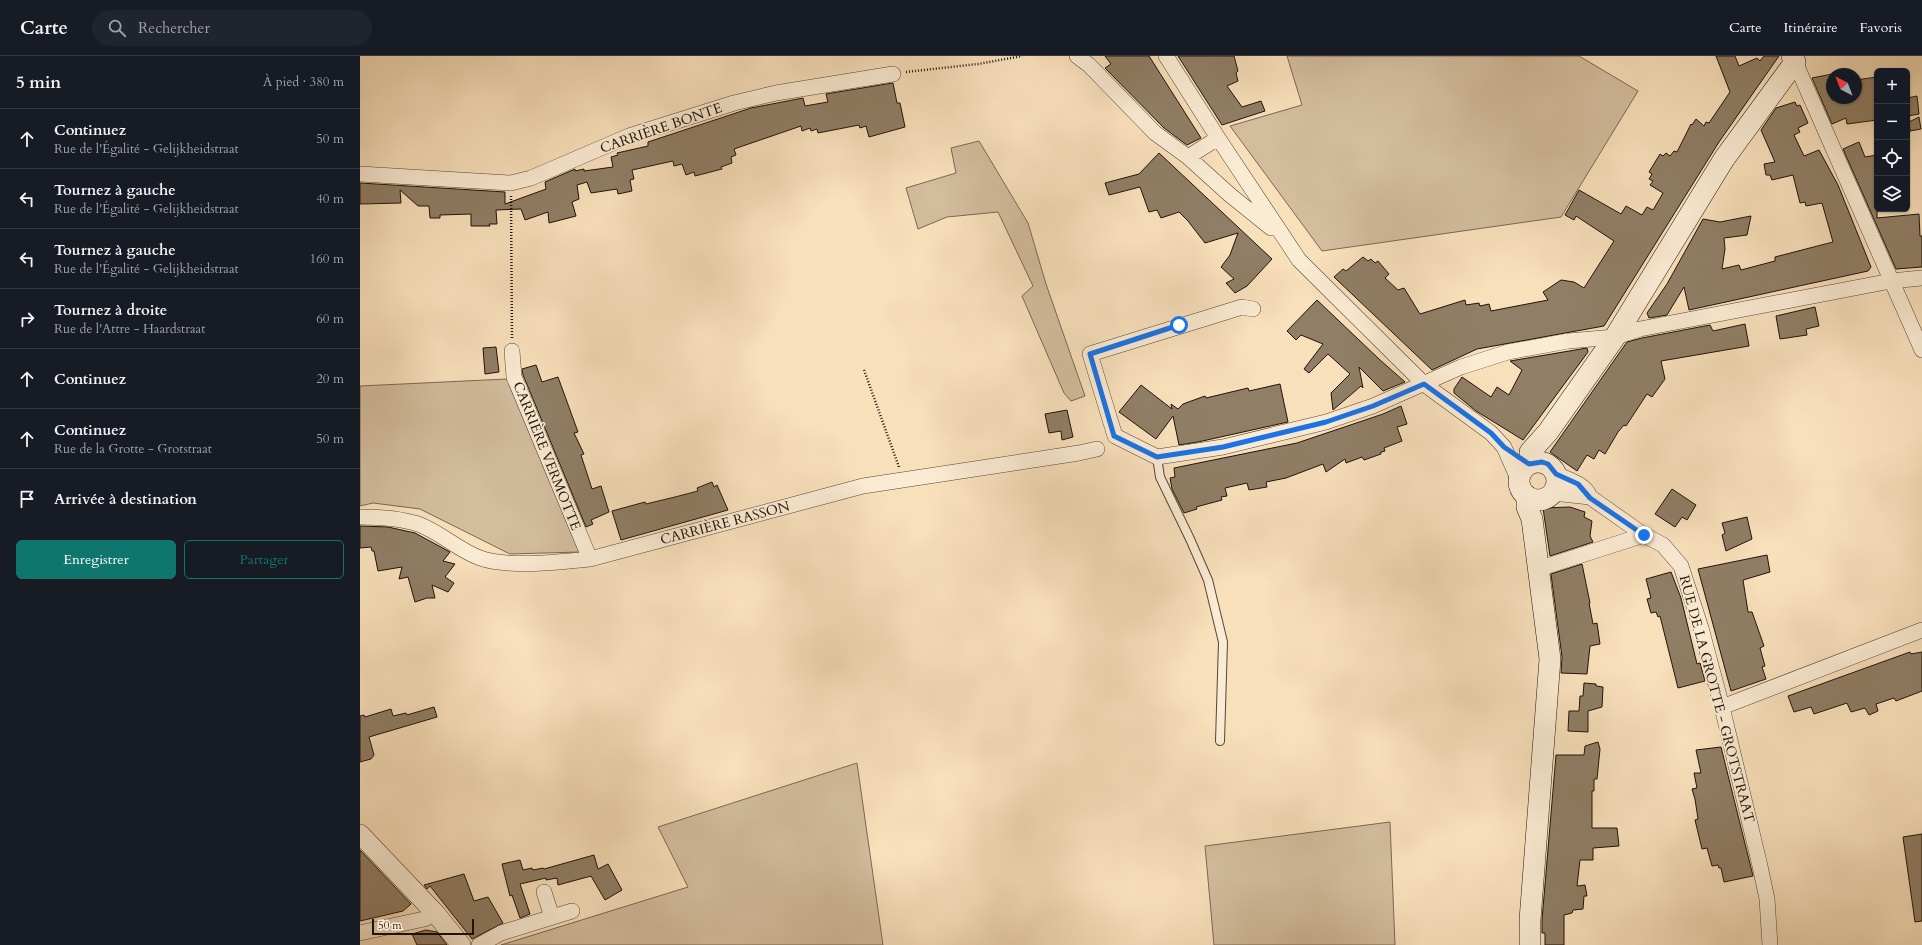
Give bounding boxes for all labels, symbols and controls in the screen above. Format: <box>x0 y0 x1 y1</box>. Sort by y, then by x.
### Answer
search box <box>92 10 372 46</box>
text: Carte <box>20 15 68 41</box>
icon: search <box>106 17 128 39</box>
text: Rechercher <box>138 18 210 38</box>
text: Carte <box>1729 18 1762 37</box>
text: Itinéraire <box>1784 18 1838 37</box>
text: Favoris <box>1860 18 1902 37</box>
north arrow <box>1826 68 1862 104</box>
map controls <box>1874 68 1910 212</box>
button: + <box>1874 68 1910 104</box>
text: 5 min <box>16 71 61 94</box>
text: À pied · 380 m <box>263 73 344 91</box>
street label: CARRIÈRE BONTE <box>597 98 725 158</box>
button: − <box>1874 104 1910 140</box>
text: Continuez <box>54 120 126 140</box>
icon: ahead <box>16 128 38 150</box>
text: 50 m <box>316 130 344 148</box>
text: Rue de l'Égalité - Gelijkheidstraat <box>54 140 239 158</box>
button: locate <box>1874 140 1910 176</box>
button: layers <box>1874 176 1910 212</box>
text: Tournez à gauche <box>54 180 176 200</box>
icon: left <box>16 188 38 210</box>
text: 40 m <box>316 190 344 208</box>
text: Rue de l'Égalité - Gelijkheidstraat <box>54 200 239 218</box>
text: Tournez à gauche <box>54 240 176 260</box>
icon: left <box>16 248 38 270</box>
text: 160 m <box>310 250 344 268</box>
text: Rue de l'Égalité - Gelijkheidstraat <box>54 260 239 278</box>
text: Tournez à droite <box>54 300 167 320</box>
icon: right <box>16 308 38 330</box>
text: 60 m <box>316 310 344 328</box>
route start <box>1170 316 1188 334</box>
text: Rue de l'Attre - Haardstraat <box>54 320 205 338</box>
icon: ahead <box>16 368 38 390</box>
text: Continuez <box>54 369 126 389</box>
text: 20 m <box>316 370 344 388</box>
street label: CARRIÈRE VERMOTTE <box>508 379 586 533</box>
text: Continuez <box>54 420 126 440</box>
icon: ahead <box>16 428 38 450</box>
text: 50 m <box>316 430 344 448</box>
text: Rue de la Grotte - Grotstraat <box>54 440 212 458</box>
icon: arrive <box>16 488 38 510</box>
text: Arrivée à destination <box>54 489 197 509</box>
street label: CARRIÈRE RASSON <box>658 497 792 549</box>
route end <box>1635 526 1653 544</box>
button: Enregistrer <box>16 540 176 579</box>
button: Partager <box>184 540 344 579</box>
street label: RUE DE LA GROTTE - GROTSTRAAT <box>1675 573 1759 825</box>
scale bar <box>372 917 474 936</box>
text: 50 m <box>378 918 402 933</box>

